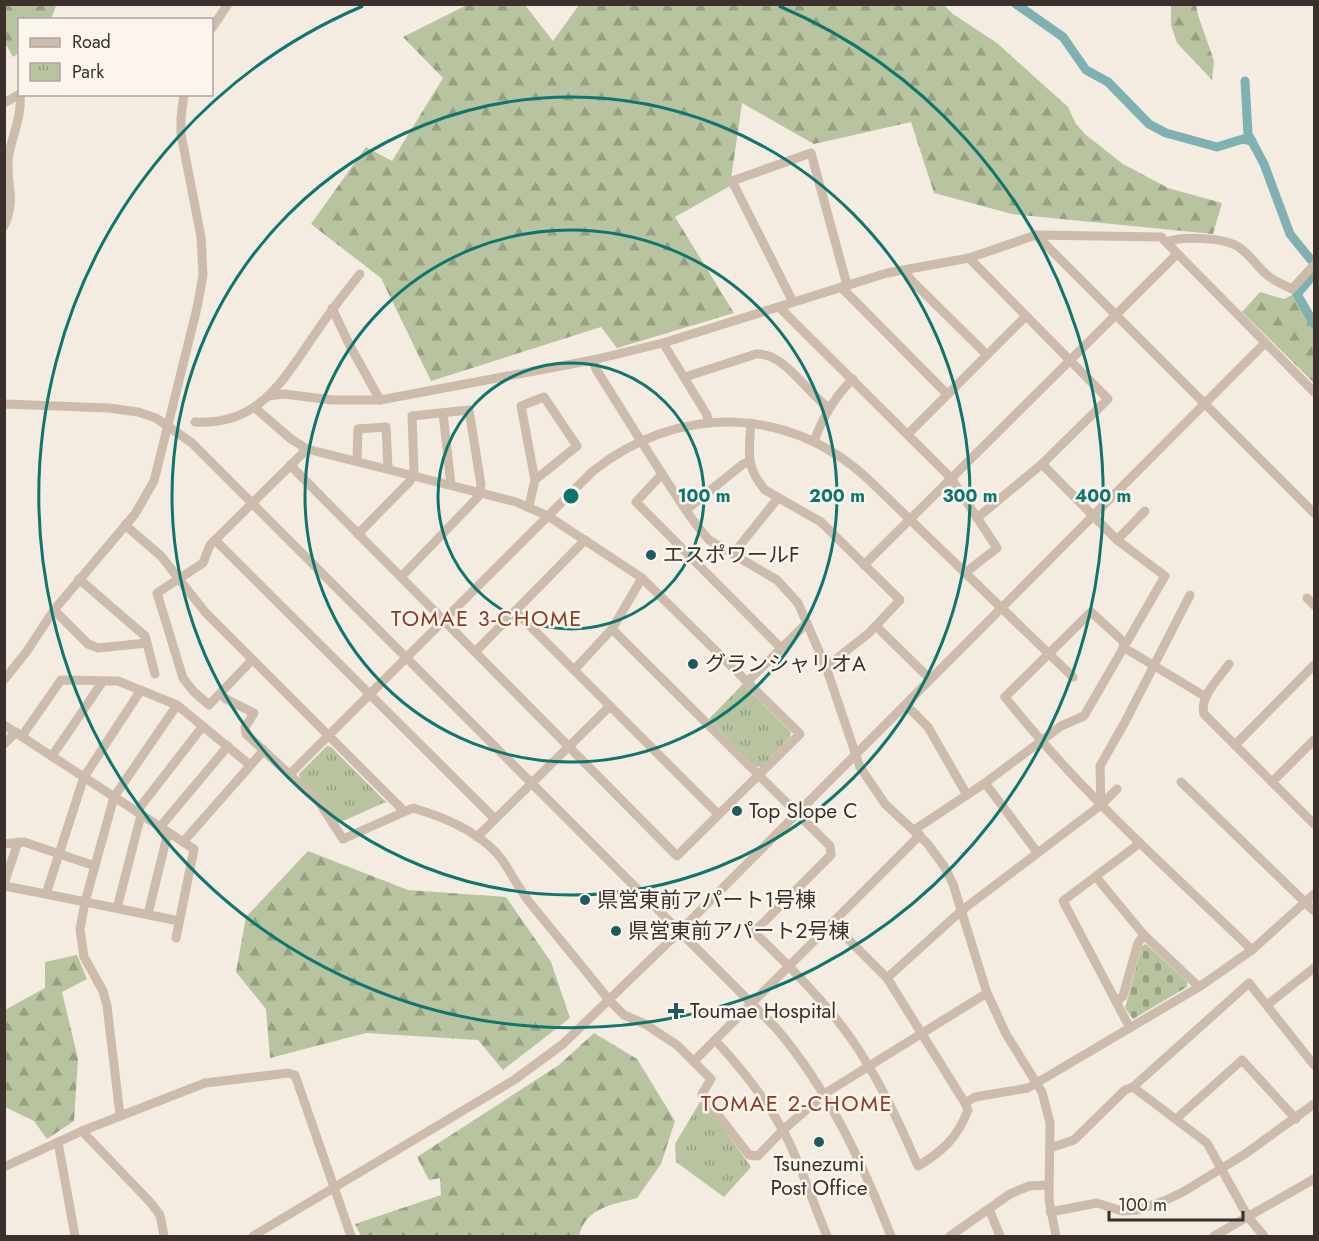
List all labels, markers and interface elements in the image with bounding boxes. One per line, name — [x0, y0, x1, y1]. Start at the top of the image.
legend — [18, 18, 213, 96]
text: Road — [72, 29, 111, 55]
text: Park — [72, 59, 104, 85]
text: 100 m — [677, 483, 731, 509]
text: 200 m — [809, 483, 865, 509]
text: 300 m — [942, 483, 998, 509]
text: 400 m — [1075, 483, 1131, 509]
centre of rings — [561, 486, 581, 506]
place label: エスポワールF — [663, 540, 800, 570]
marker: エスポワールF — [644, 548, 658, 562]
district label: TOMAE 3-CHOME — [391, 602, 583, 634]
place label: グランシャリオA — [705, 649, 866, 679]
marker: グランシャリオA — [686, 657, 700, 671]
place label: Top Slope C — [749, 796, 858, 826]
marker: Top Slope C — [730, 804, 744, 818]
place label: 県営東前アパート1号棟 — [597, 885, 816, 915]
marker: 県営東前アパート1号棟 — [578, 893, 592, 907]
place label: 県営東前アパート2号棟 — [628, 916, 850, 946]
marker: 県営東前アパート2号棟 — [609, 924, 623, 938]
place label: Toumae Hospital — [690, 996, 836, 1026]
marker: Toumae Hospital — [667, 1002, 685, 1020]
district label: TOMAE 2-CHOME — [701, 1087, 893, 1119]
marker: Tsunezumi Post Office — [812, 1135, 826, 1149]
place label: Tsunezumi Post Office — [770, 1149, 868, 1203]
scale bar — [1109, 1184, 1242, 1222]
text: 100 m — [1118, 1192, 1167, 1218]

